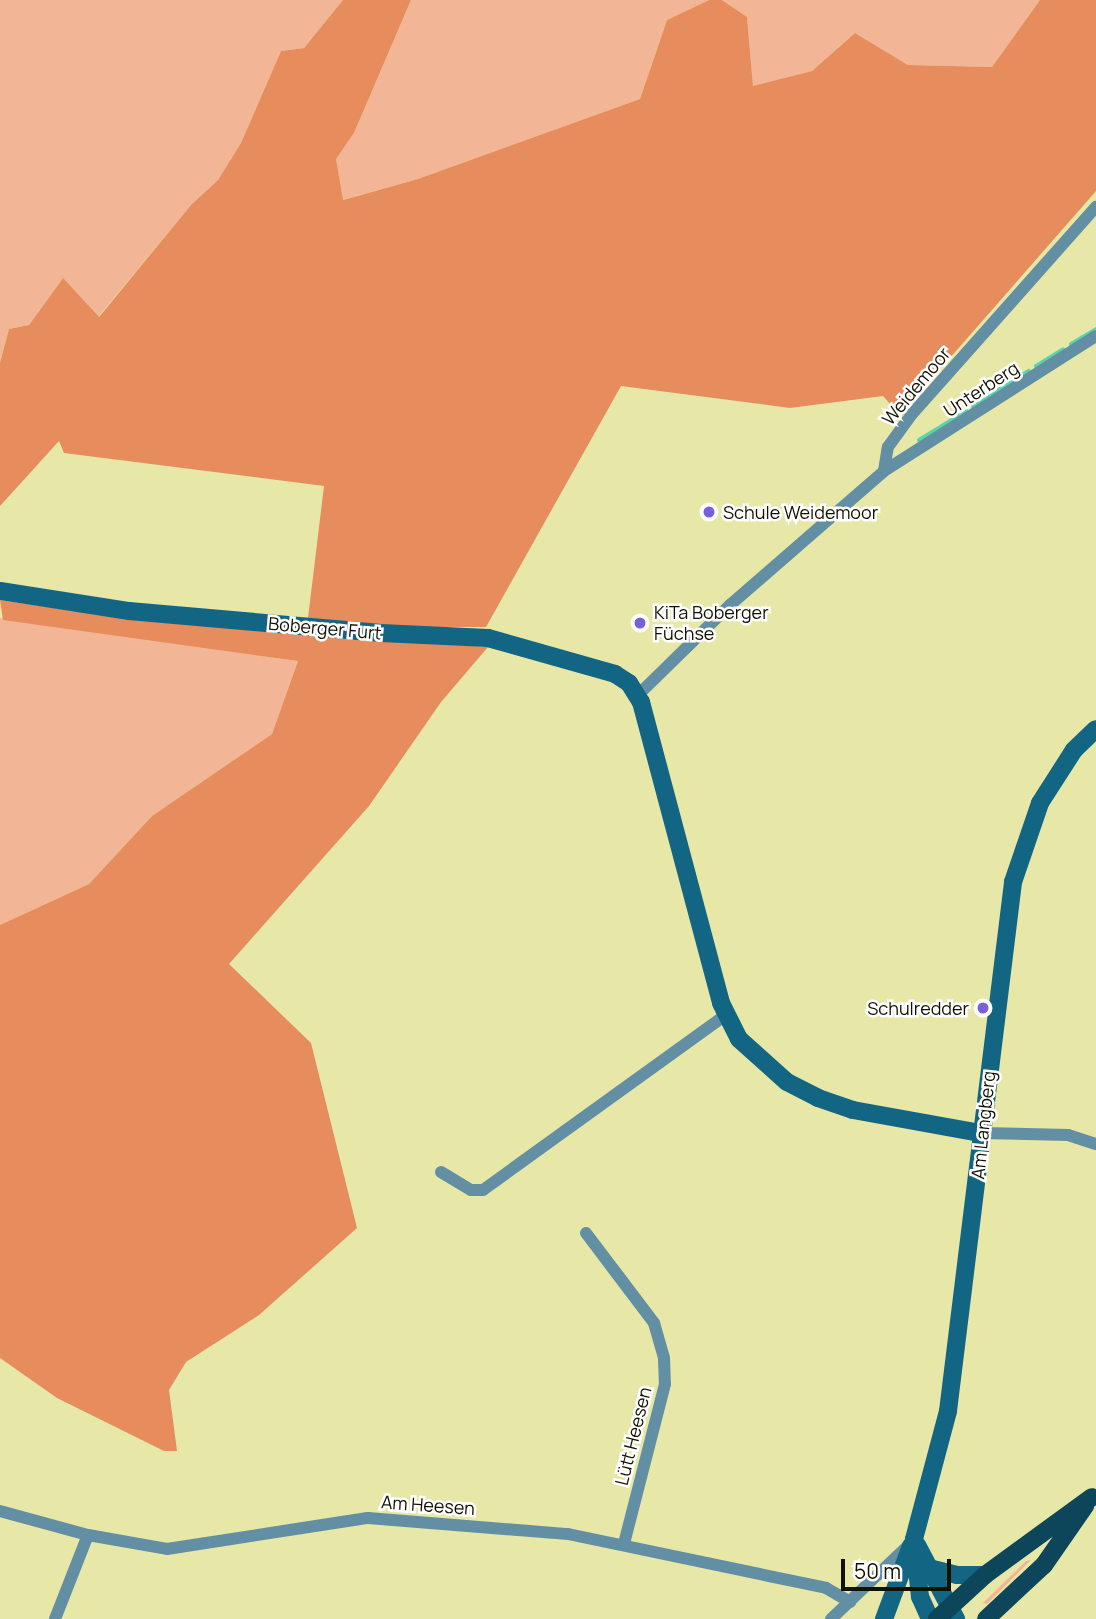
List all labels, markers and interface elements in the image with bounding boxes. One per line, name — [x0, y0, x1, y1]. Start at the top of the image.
street label: Weidemoor — [877, 343, 955, 429]
street label: Unterberg — [939, 357, 1023, 421]
place label: Schule Weidemoor — [723, 501, 878, 523]
marker: Schule Weidemoor — [701, 504, 717, 520]
place label: KiTa Boberger Füchse — [654, 602, 769, 644]
street label: Boberger Furt — [267, 612, 383, 644]
marker: KiTa Boberger Füchse — [632, 615, 648, 631]
place label: Schulredder — [867, 997, 969, 1019]
marker: Schulredder — [975, 1000, 991, 1016]
street label: Am Langberg — [967, 1070, 999, 1180]
street label: Lütt Heesen — [610, 1385, 656, 1487]
street label: Am Heesen — [380, 1491, 476, 1519]
scale bar — [844, 1546, 954, 1590]
text: 50 m — [854, 1557, 901, 1585]

